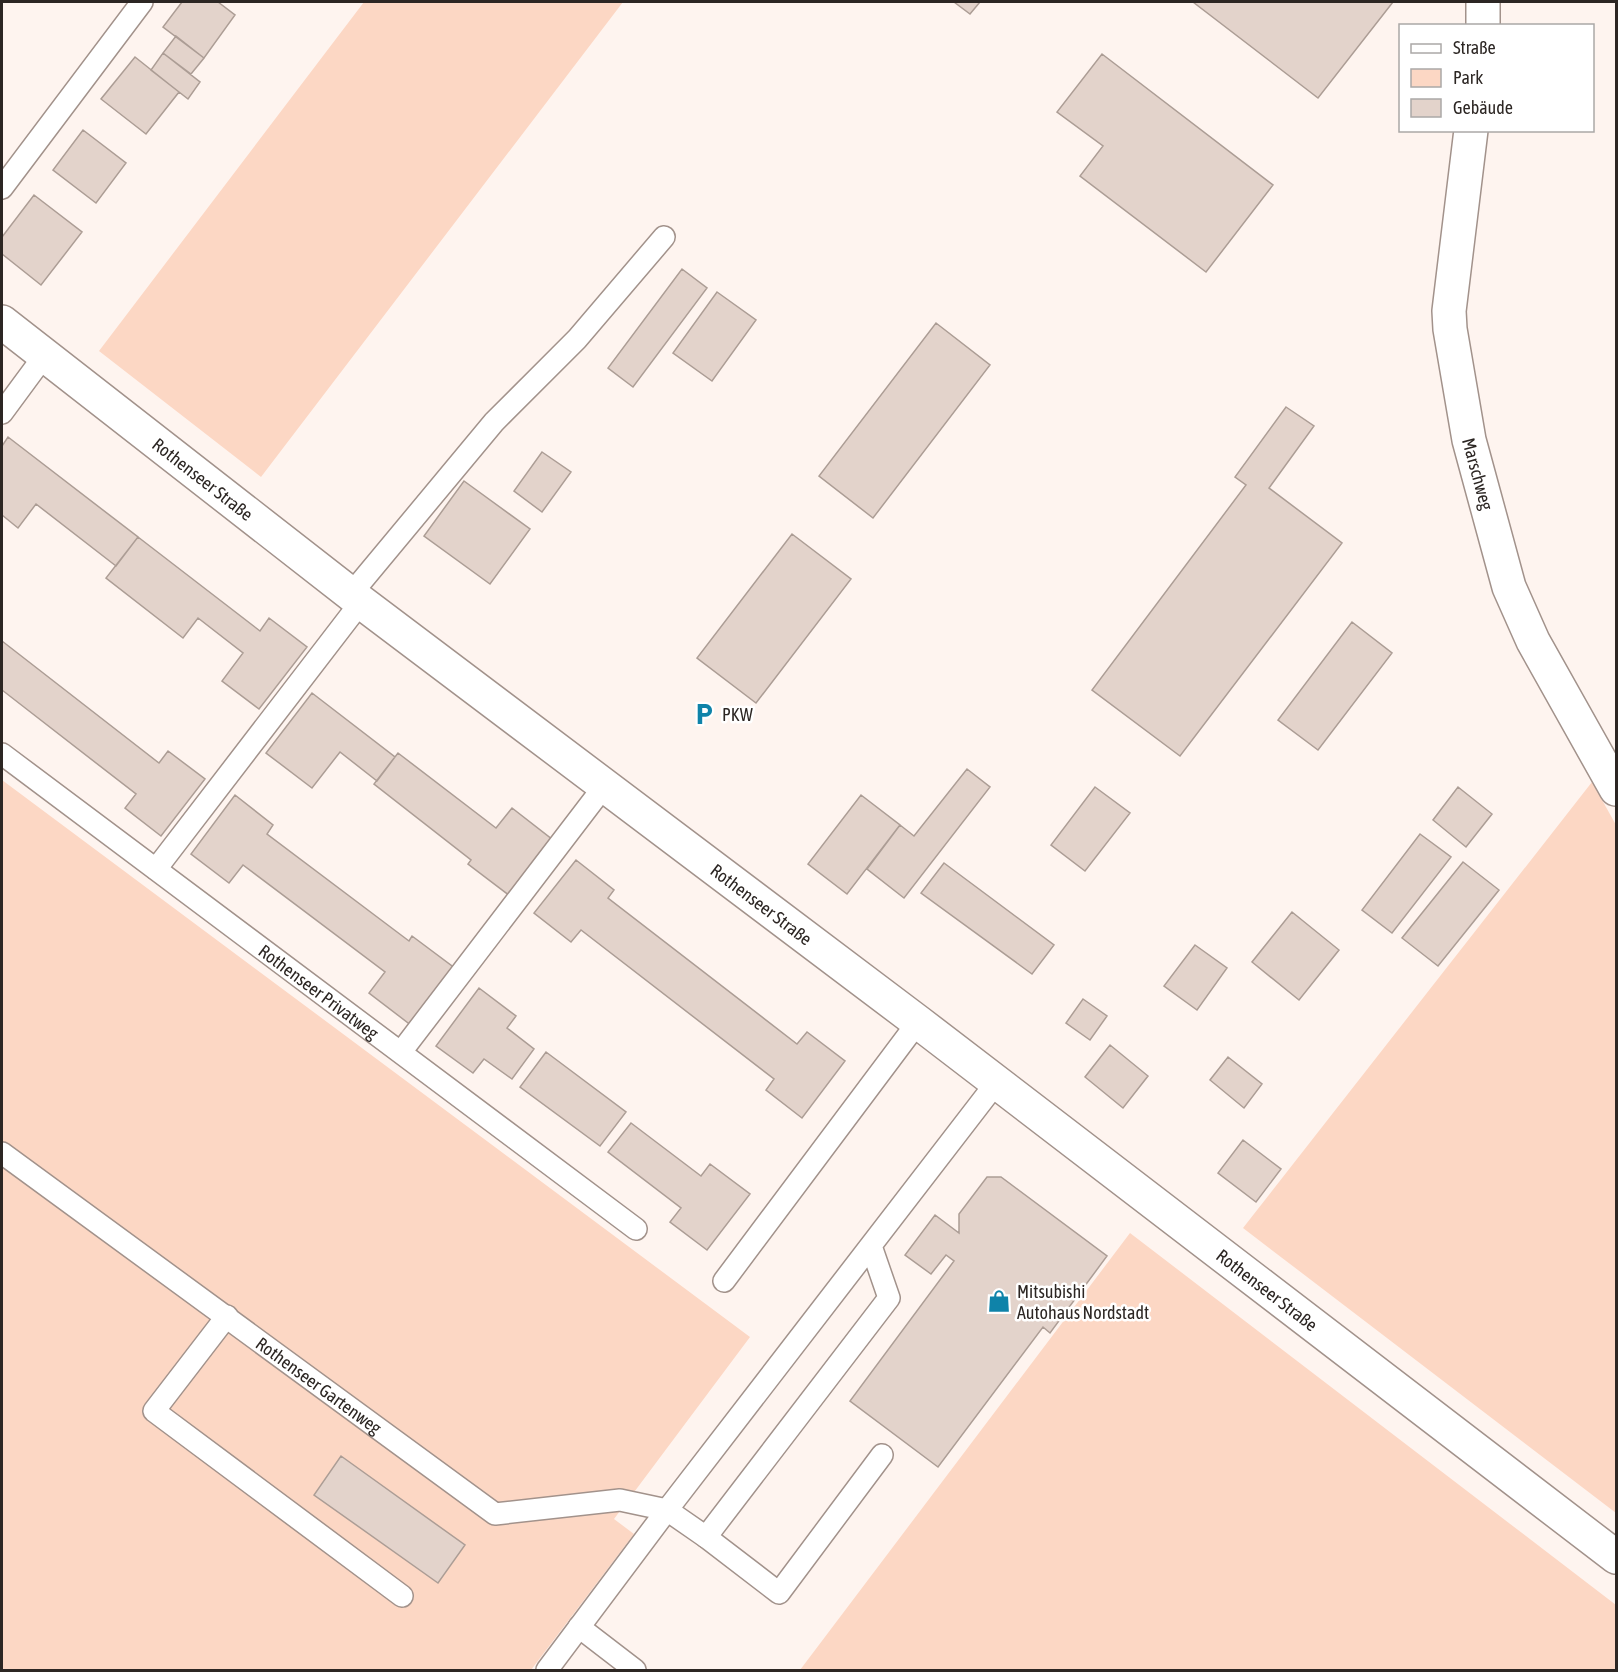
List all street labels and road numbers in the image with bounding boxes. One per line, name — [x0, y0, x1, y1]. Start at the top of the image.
street label: Rothenseer Straße — [149, 433, 257, 524]
street label: Marschweg — [1458, 435, 1498, 513]
street label: Rothenseer Straße — [707, 859, 816, 949]
street label: Rothenseer Privatweg — [255, 940, 383, 1043]
street label: Rothenseer Straße — [1213, 1244, 1322, 1335]
street label: Rothenseer Gartenweg — [252, 1332, 386, 1438]

